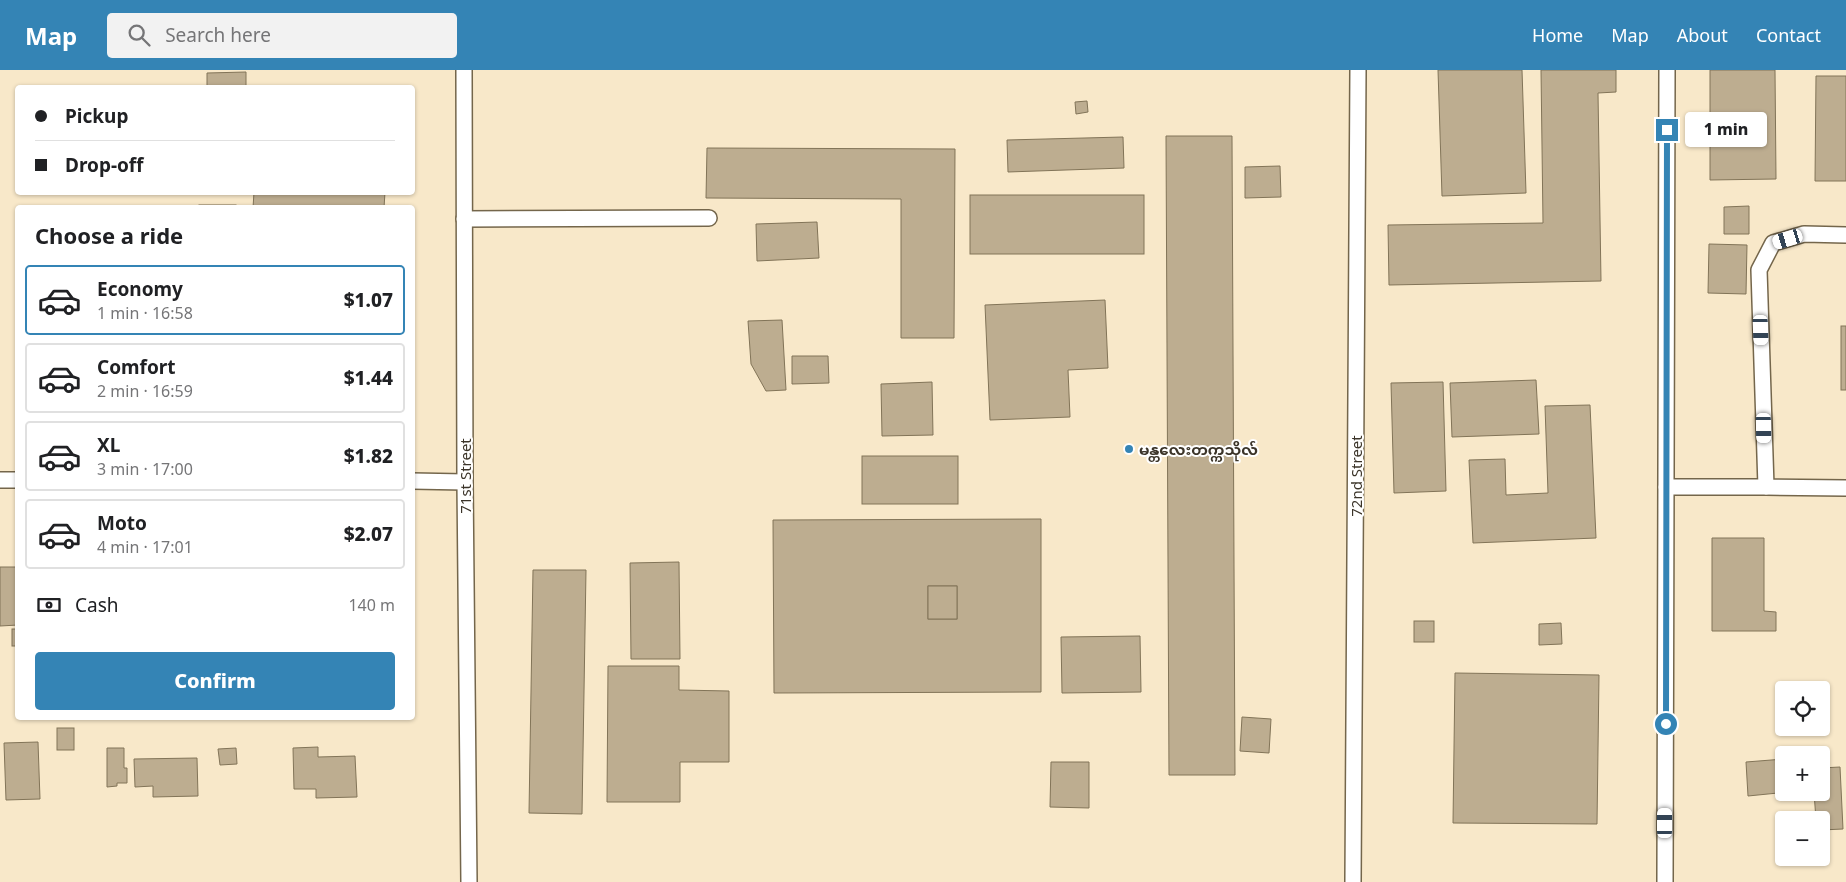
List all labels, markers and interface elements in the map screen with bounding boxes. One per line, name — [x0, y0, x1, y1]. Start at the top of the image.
search box — [107, 13, 457, 58]
text: Map — [25, 19, 77, 52]
icon: search — [125, 21, 153, 49]
text: Search here — [165, 22, 271, 48]
text: Home — [1532, 23, 1583, 47]
text: Map — [1611, 23, 1649, 47]
text: About — [1677, 23, 1728, 47]
text: Contact — [1756, 23, 1821, 47]
text: Pickup — [65, 103, 128, 129]
callout: 1 min — [1684, 112, 1767, 148]
text: 1 min — [1704, 118, 1748, 140]
route end — [1656, 119, 1678, 141]
text: Drop-off — [65, 152, 144, 178]
text: Choose a ride — [35, 220, 183, 250]
car — [1771, 227, 1804, 251]
text: Economy — [97, 276, 183, 302]
icon: car — [37, 278, 82, 323]
text: $1.07 — [344, 287, 393, 313]
text: 1 min · 16:58 — [97, 302, 193, 324]
car — [1752, 315, 1769, 345]
text: Comfort — [97, 354, 176, 380]
icon: car — [37, 356, 82, 401]
text: $1.44 — [344, 365, 393, 391]
text: 2 min · 16:59 — [97, 380, 193, 402]
car — [1756, 413, 1771, 443]
text: XL — [97, 432, 120, 458]
icon: car — [37, 434, 82, 479]
street label: 72nd Street — [1346, 435, 1366, 517]
street label: 71st Street — [455, 438, 475, 514]
place label: မန္တလေးတက္ကသိုလ် — [1139, 439, 1258, 462]
text: $1.82 — [344, 443, 393, 469]
marker: မန္တလေးတက္ကသိုလ် — [1123, 443, 1135, 455]
text: 3 min · 17:00 — [97, 458, 193, 480]
text: Moto — [97, 510, 147, 536]
icon: car — [37, 512, 82, 557]
text: $2.07 — [344, 521, 393, 547]
text: 4 min · 17:01 — [97, 536, 193, 558]
icon: cash — [35, 591, 63, 619]
text: Cash — [75, 592, 119, 618]
text: 140 m — [348, 594, 395, 616]
button: Confirm — [35, 652, 395, 710]
map controls — [1775, 681, 1830, 866]
button: locate — [1775, 681, 1830, 736]
route start — [1655, 713, 1677, 735]
button: + — [1775, 746, 1830, 801]
car — [1657, 808, 1672, 838]
button: − — [1775, 811, 1830, 866]

